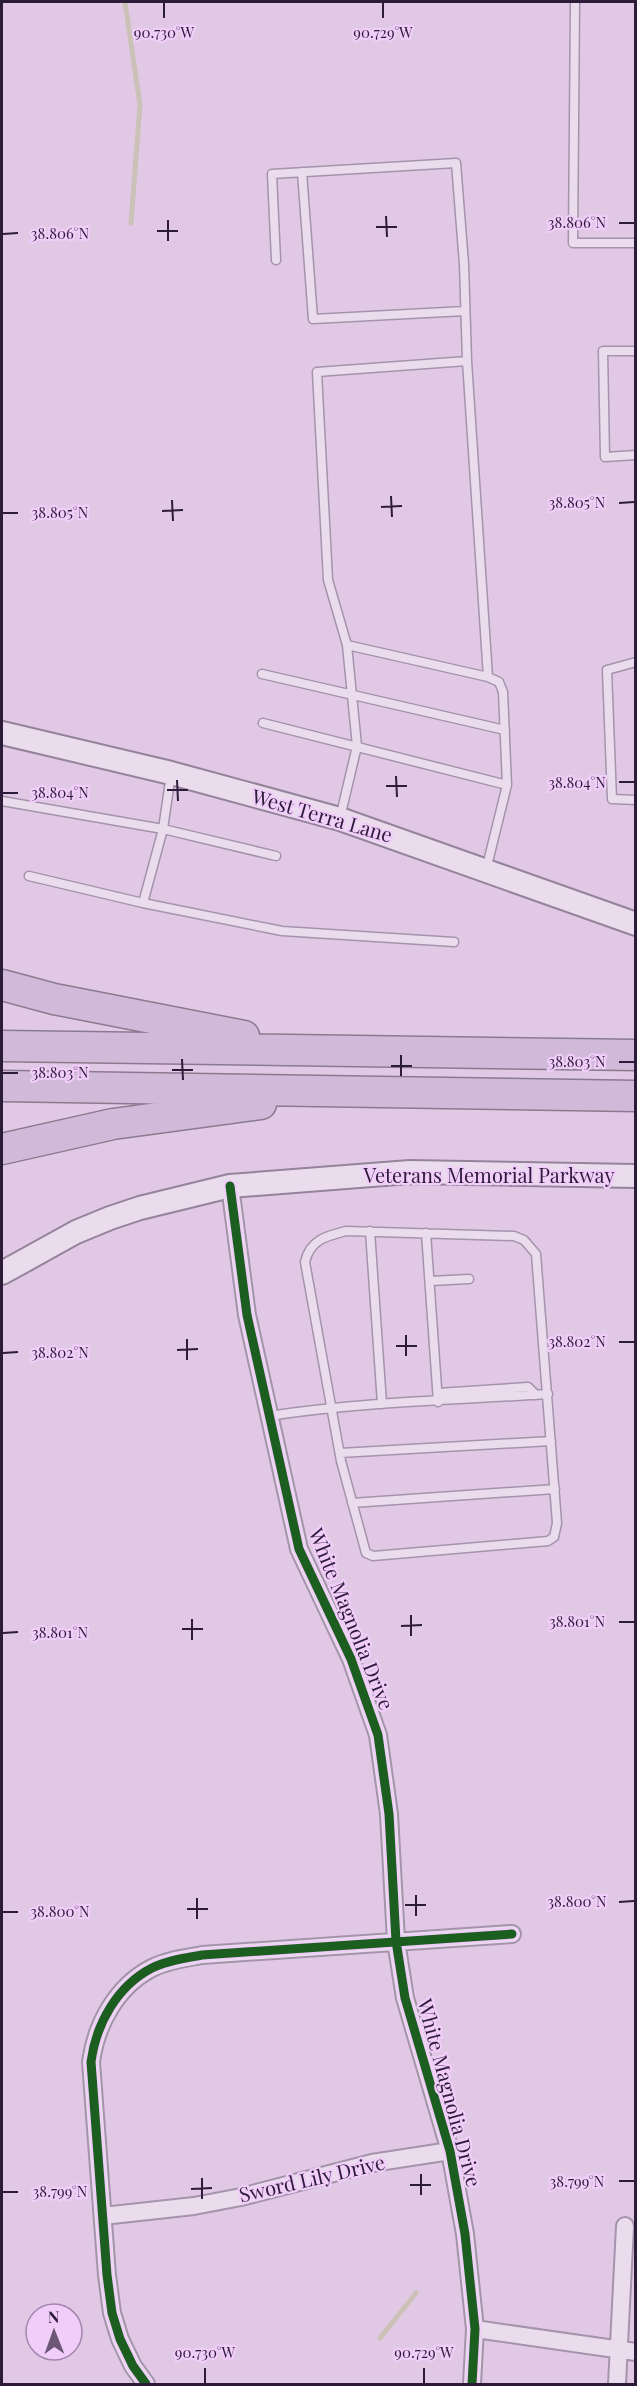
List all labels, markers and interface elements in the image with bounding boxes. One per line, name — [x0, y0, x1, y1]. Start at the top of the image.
text: 90.730°W — [134, 22, 195, 42]
text: 90.729°W — [353, 22, 413, 42]
text: 38.806°N — [548, 212, 607, 232]
text: 38.806°N — [31, 223, 90, 243]
text: 38.805°N — [549, 492, 606, 512]
text: 38.805°N — [32, 502, 89, 522]
text: 38.804°N — [548, 772, 606, 792]
street label: West Terra Lane — [248, 781, 396, 848]
text: 38.804°N — [31, 782, 89, 802]
text: 38.803°N — [548, 1051, 606, 1071]
text: 38.803°N — [31, 1062, 89, 1082]
street label: Veterans Memorial Parkway — [363, 1161, 614, 1188]
text: 38.802°N — [548, 1331, 606, 1351]
text: 38.802°N — [31, 1342, 89, 1362]
street label: White Magnolia Drive — [303, 1523, 401, 1713]
text: 38.801°N — [549, 1611, 605, 1631]
text: 38.801°N — [32, 1622, 88, 1642]
text: 38.800°N — [547, 1891, 607, 1911]
text: 38.800°N — [30, 1901, 90, 1921]
street label: White Magnolia Drive — [412, 1995, 489, 2190]
street label: Sword Lily Drive — [236, 2148, 387, 2207]
text: 38.799°N — [550, 2171, 605, 2191]
text: 38.799°N — [33, 2181, 88, 2201]
north arrow — [24, 2302, 84, 2362]
text: N — [48, 2306, 60, 2327]
text: 90.730°W — [175, 2342, 236, 2362]
text: 90.729°W — [394, 2342, 454, 2362]

